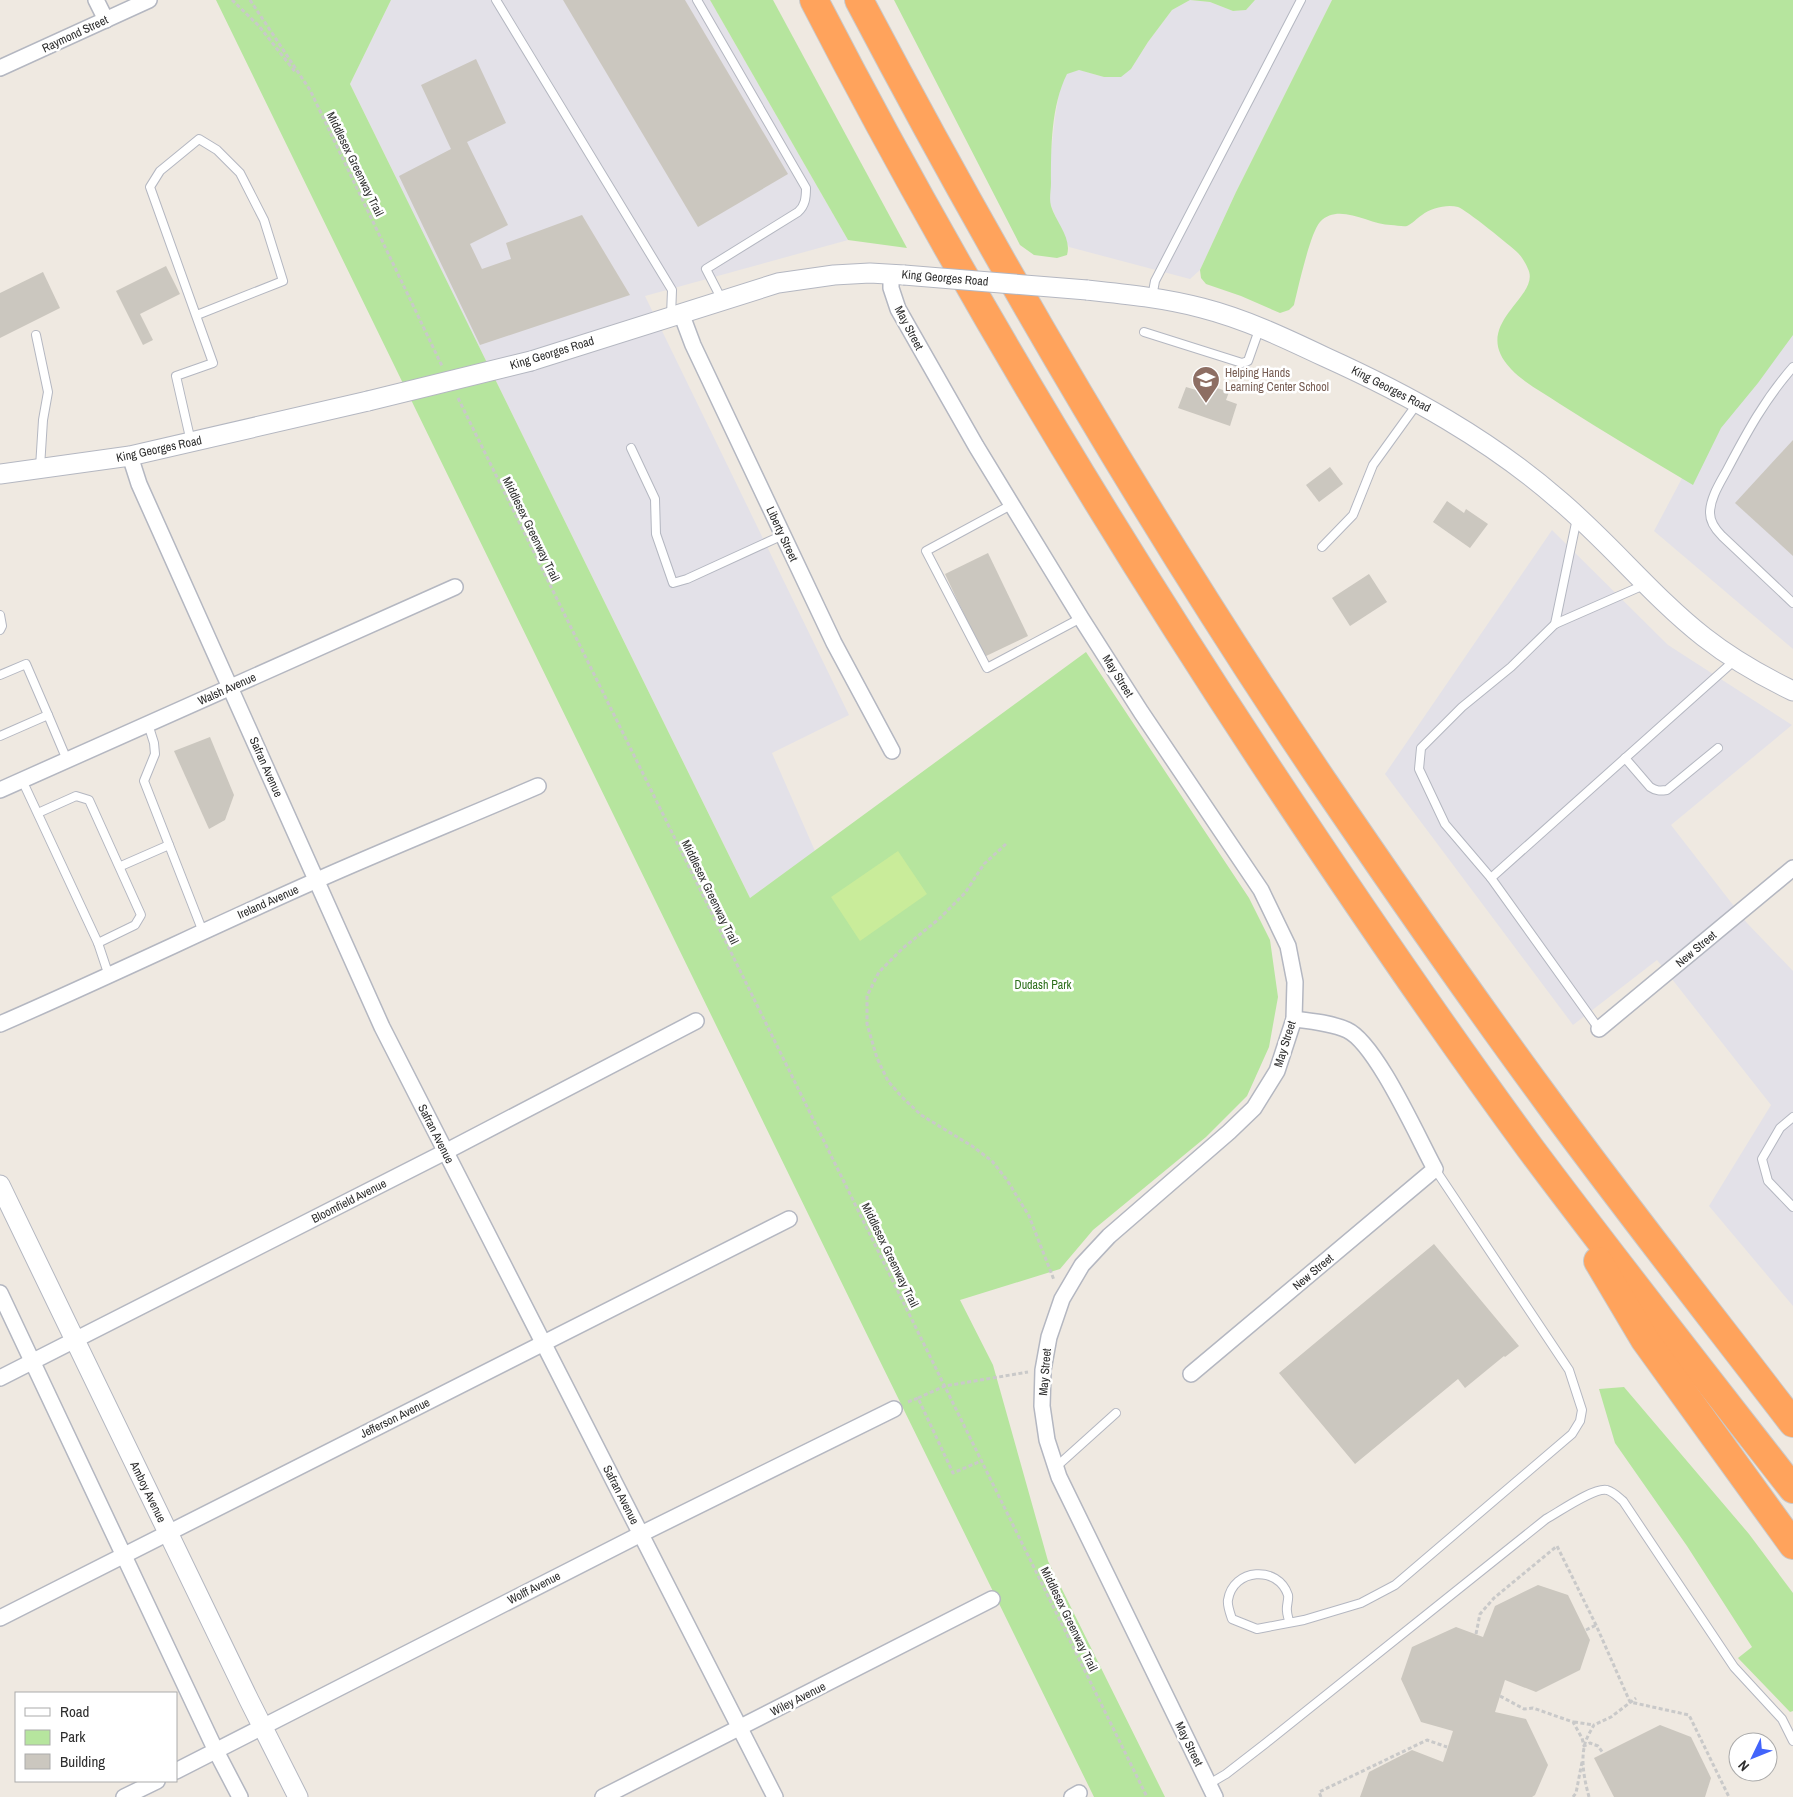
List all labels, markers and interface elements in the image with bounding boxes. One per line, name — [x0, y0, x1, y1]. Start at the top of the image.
street label: Raymond Street — [39, 12, 111, 56]
street label: Middlesex Greenway Trail — [323, 109, 387, 219]
street label: King Georges Road — [901, 266, 989, 290]
street label: May Street — [891, 303, 927, 353]
street label: King Georges Road — [508, 333, 596, 373]
street label: King Georges Road — [1349, 362, 1433, 416]
school or university icon: Helping Hands Learning Center School — [1191, 365, 1221, 404]
place label: Helping Hands Learning Center School — [1225, 365, 1329, 395]
street label: King Georges Road — [115, 432, 203, 466]
street label: Middlesex Greenway Trail — [499, 474, 563, 584]
street label: Liberty Street — [762, 504, 802, 564]
street label: May Street — [1099, 652, 1138, 701]
street label: Walsh Avenue — [195, 669, 259, 709]
street label: Safran Avenue — [246, 734, 286, 800]
street label: Middlesex Greenway Trail — [678, 837, 742, 947]
street label: Ireland Avenue — [235, 881, 301, 923]
street label: New Street — [1672, 927, 1720, 971]
park label: Dudash Park — [1015, 977, 1072, 993]
street label: May Street — [1270, 1019, 1300, 1069]
street label: Safran Avenue — [414, 1102, 458, 1166]
street label: Bloomfield Avenue — [309, 1175, 389, 1227]
street label: Middlesex Greenway Trail — [858, 1200, 922, 1310]
street label: New Street — [1289, 1250, 1337, 1294]
street label: May Street — [1035, 1347, 1055, 1396]
street label: Jefferson Avenue — [357, 1394, 433, 1442]
street label: Amboy Avenue — [126, 1458, 170, 1525]
street label: Safran Avenue — [599, 1463, 643, 1527]
street label: Middlesex Greenway Trail — [1037, 1564, 1101, 1674]
street label: Wolff Avenue — [505, 1568, 563, 1608]
street label: Wiley Avenue — [768, 1678, 828, 1720]
legend — [15, 1692, 178, 1782]
text: Road — [60, 1701, 89, 1722]
street label: May Street — [1171, 1719, 1207, 1769]
text: Park — [60, 1726, 86, 1747]
north arrow — [1728, 1732, 1778, 1782]
text: Building — [60, 1751, 105, 1772]
text: N — [1734, 1757, 1753, 1775]

